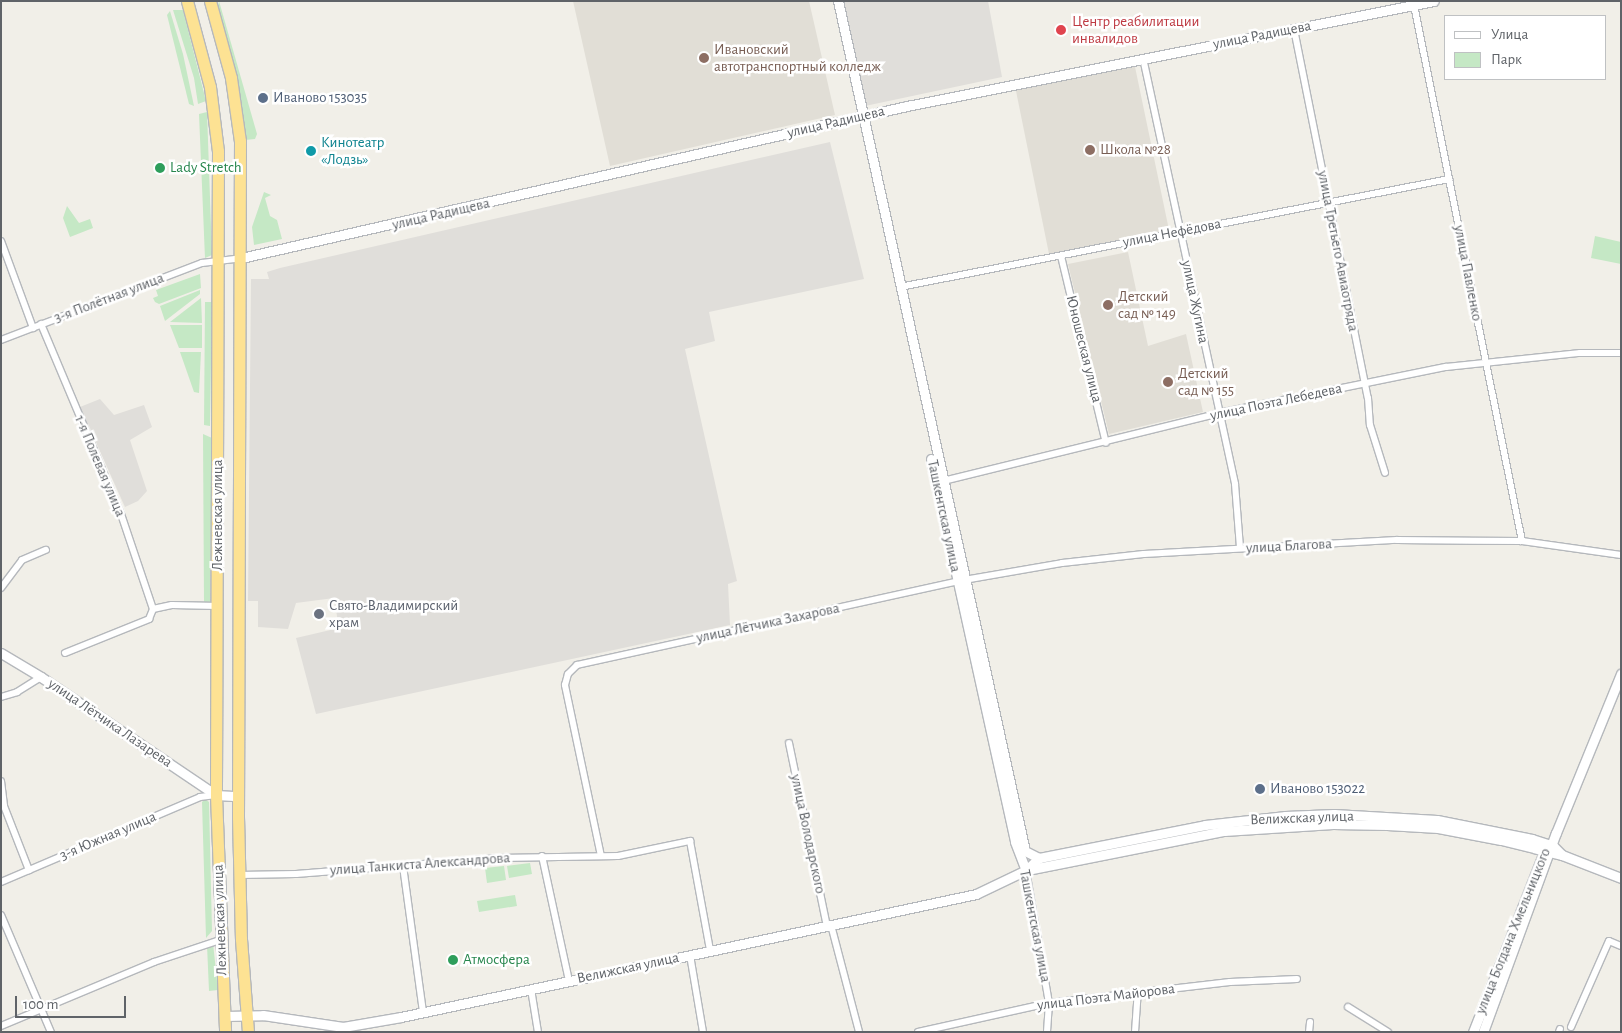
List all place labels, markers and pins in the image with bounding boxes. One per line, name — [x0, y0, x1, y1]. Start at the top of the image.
place label: Центр реабилитации инвалидов — [1072, 12, 1200, 47]
marker: Центр реабилитации инвалидов — [1054, 23, 1068, 37]
place label: Ивановский автотранспортный колледж — [714, 40, 881, 75]
marker: Ивановский автотранспортный колледж — [698, 52, 710, 64]
place label: Иваново 153035 — [273, 89, 367, 107]
marker: Иваново 153035 — [257, 92, 269, 104]
place label: Кинотеатр «Лодзь» — [321, 133, 384, 168]
place label: Школа №28 — [1100, 141, 1171, 159]
marker: Школа №28 — [1084, 144, 1096, 156]
marker: Кинотеатр «Лодзь» — [305, 145, 317, 157]
place label: Lady Stretch — [170, 159, 242, 177]
marker: Lady Stretch — [154, 162, 166, 174]
place label: Детский сад № 149 — [1118, 287, 1176, 322]
marker: Детский сад № 149 — [1102, 299, 1114, 311]
place label: Детский сад № 155 — [1178, 364, 1234, 399]
marker: Детский сад № 155 — [1162, 376, 1174, 388]
place label: Свято-Владимирский храм — [329, 596, 458, 631]
marker: Свято-Владимирский храм — [313, 608, 325, 620]
place label: Иваново 153022 — [1270, 780, 1365, 798]
marker: Иваново 153022 — [1254, 783, 1266, 795]
place label: Атмосфера — [463, 951, 530, 969]
marker: Атмосфера — [447, 954, 459, 966]

